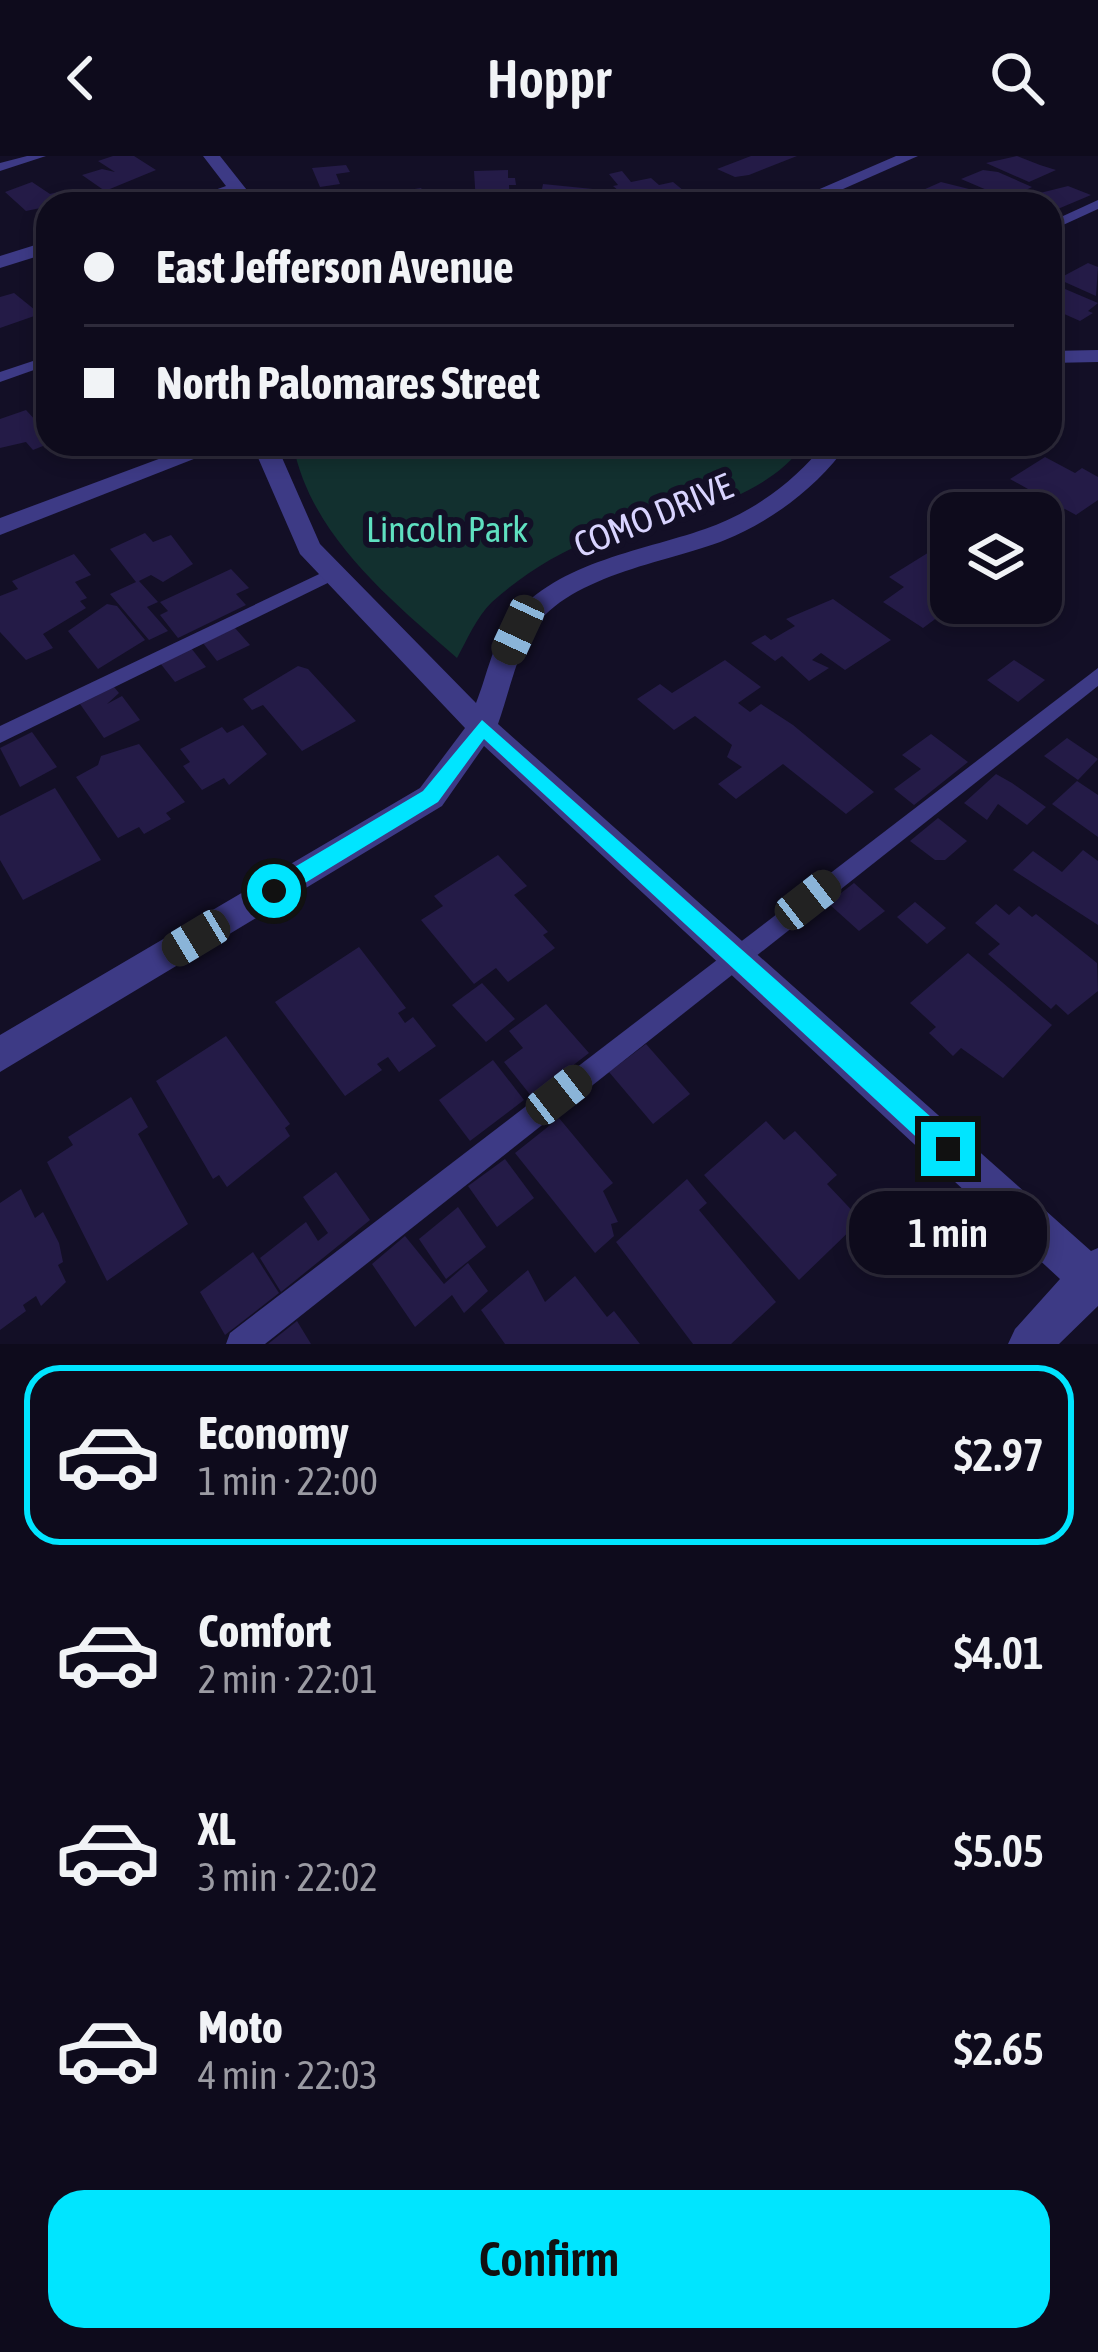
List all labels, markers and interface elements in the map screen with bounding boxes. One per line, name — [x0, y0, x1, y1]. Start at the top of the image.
icon: back — [48, 45, 114, 111]
icon: search — [984, 45, 1050, 111]
text: Hoppr — [487, 48, 611, 109]
text: East Jefferson Avenue — [156, 241, 514, 293]
text: North Palomares Street — [156, 357, 540, 409]
street label: COMO DRIVE — [568, 464, 738, 566]
map controls — [930, 492, 1062, 624]
button: layers — [930, 492, 1062, 624]
park label: Lincoln Park — [366, 508, 528, 550]
car — [486, 590, 550, 670]
route start — [247, 864, 301, 918]
car — [769, 864, 847, 936]
car — [156, 904, 236, 972]
car — [520, 1059, 598, 1131]
route end — [921, 1122, 975, 1176]
callout: 1 min — [849, 1191, 1047, 1275]
text: 1 min — [908, 1211, 988, 1255]
icon: car — [54, 1401, 162, 1509]
text: Economy — [198, 1407, 349, 1459]
text: $2.97 — [954, 1429, 1044, 1481]
text: 1 min · 22:00 — [198, 1459, 378, 1503]
icon: car — [54, 1599, 162, 1707]
text: Comfort — [198, 1605, 331, 1657]
text: $4.01 — [954, 1627, 1044, 1679]
text: 2 min · 22:01 — [198, 1657, 378, 1701]
icon: car — [54, 1797, 162, 1905]
text: XL — [198, 1803, 236, 1855]
text: $5.05 — [954, 1825, 1044, 1877]
text: 3 min · 22:02 — [198, 1855, 378, 1899]
icon: car — [54, 1995, 162, 2103]
text: Moto — [198, 2001, 283, 2053]
text: $2.65 — [954, 2023, 1044, 2075]
text: 4 min · 22:03 — [198, 2053, 378, 2097]
button: Confirm — [48, 2190, 1050, 2328]

